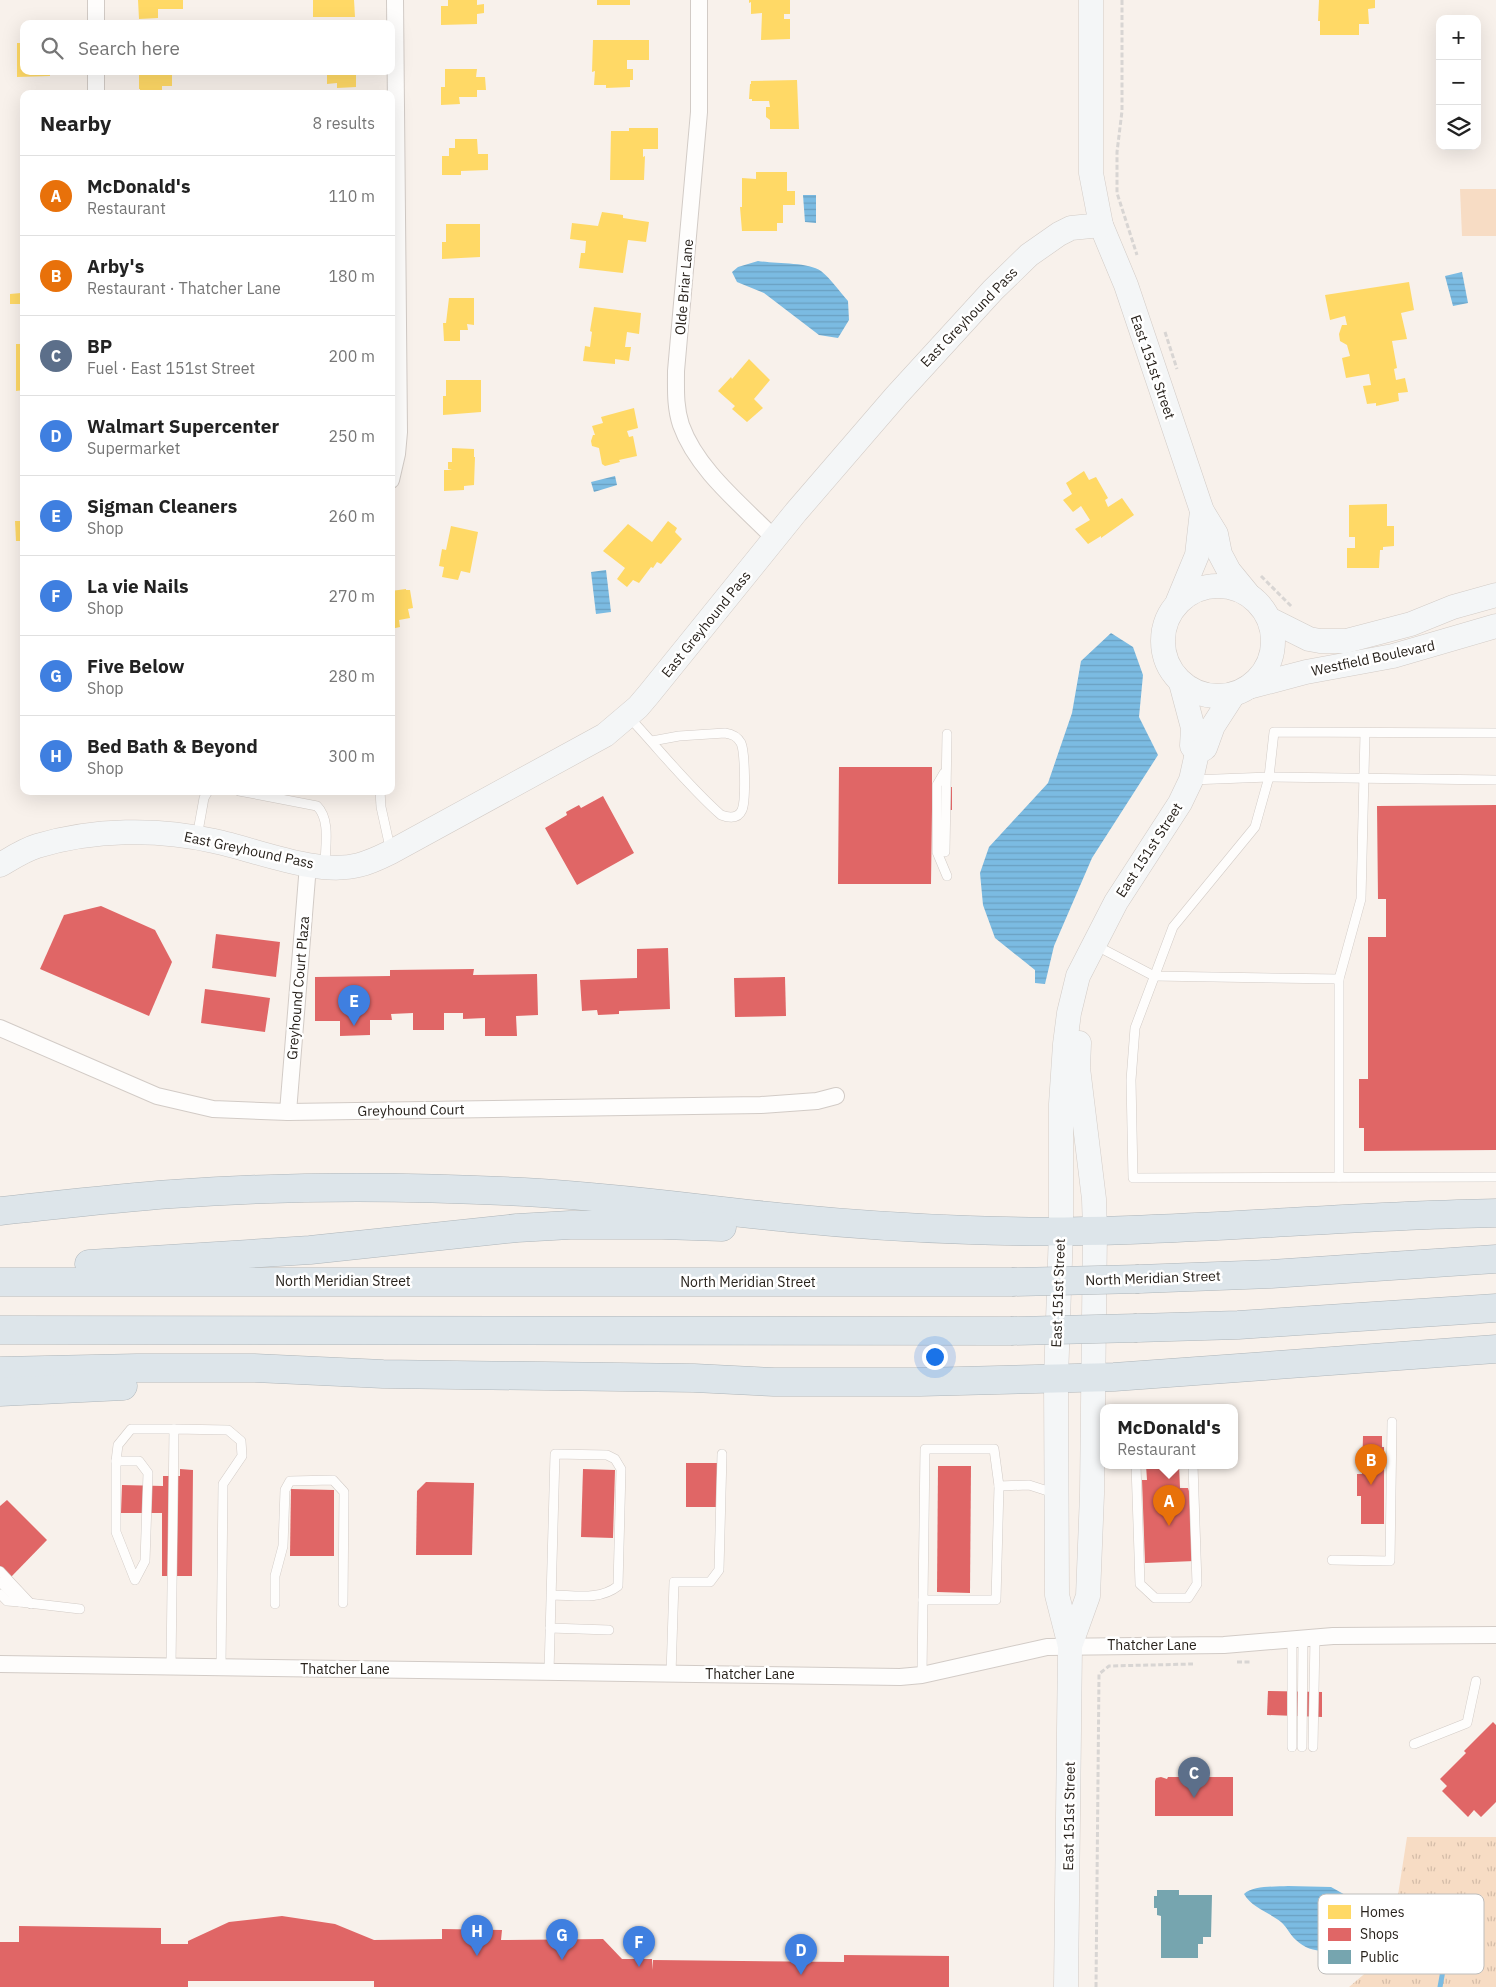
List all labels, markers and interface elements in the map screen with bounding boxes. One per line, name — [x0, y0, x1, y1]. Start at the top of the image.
map controls — [1436, 15, 1481, 150]
button: + — [1436, 15, 1481, 60]
search box — [20, 20, 395, 75]
icon: search — [38, 34, 66, 62]
text: Search here — [78, 36, 180, 60]
button: − — [1436, 60, 1481, 105]
button: layers — [1436, 105, 1481, 150]
text: Nearby — [40, 109, 111, 137]
text: 8 results — [312, 113, 375, 133]
text: McDonald's — [87, 174, 190, 198]
text: A — [51, 186, 61, 206]
text: 110 m — [328, 186, 375, 206]
text: Restaurant — [87, 198, 166, 218]
street label: Olde Briar Lane — [671, 238, 697, 336]
text: Arby's — [87, 254, 144, 278]
street label: East Greyhound Pass — [917, 263, 1022, 371]
text: B — [51, 266, 61, 286]
text: 180 m — [328, 266, 375, 286]
text: Restaurant · Thatcher Lane — [87, 278, 281, 298]
street label: East 151st Street — [1127, 312, 1179, 422]
text: BP — [87, 334, 112, 358]
text: C — [51, 346, 61, 366]
text: 200 m — [328, 346, 375, 366]
text: Fuel · East 151st Street — [87, 358, 255, 378]
text: Walmart Supercenter — [87, 414, 279, 438]
text: D — [50, 426, 62, 446]
text: 250 m — [328, 426, 375, 446]
text: Supermarket — [87, 438, 180, 458]
text: Sigman Cleaners — [87, 494, 237, 518]
text: E — [51, 506, 61, 526]
text: 260 m — [328, 506, 375, 526]
text: Shop — [87, 518, 124, 538]
street label: East Greyhound Pass — [657, 567, 755, 681]
text: La vie Nails — [87, 574, 189, 598]
text: F — [51, 586, 61, 606]
text: 270 m — [328, 586, 375, 606]
text: Shop — [87, 598, 124, 618]
street label: Westfield Boulevard — [1309, 636, 1437, 680]
text: Five Below — [87, 654, 184, 678]
text: G — [50, 666, 62, 686]
text: 280 m — [328, 666, 375, 686]
text: Shop — [87, 678, 124, 698]
text: Bed Bath & Beyond — [87, 734, 258, 758]
text: H — [50, 746, 62, 766]
text: 300 m — [328, 746, 375, 766]
text: Shop — [87, 758, 124, 778]
street label: East 151st Street — [1112, 799, 1186, 901]
street label: East Greyhound Pass — [182, 827, 316, 873]
street label: Greyhound Court Plaza — [283, 915, 313, 1061]
pin: E — [338, 985, 370, 1026]
street label: Greyhound Court — [357, 1100, 465, 1120]
street label: East 151st Street — [1047, 1238, 1069, 1348]
street label: North Meridian Street — [1085, 1267, 1221, 1289]
street label: North Meridian Street — [275, 1272, 411, 1290]
street label: North Meridian Street — [680, 1273, 816, 1291]
your location — [922, 1344, 948, 1370]
popup — [1100, 1404, 1238, 1469]
text: McDonald's — [1117, 1415, 1221, 1439]
text: Restaurant — [1117, 1439, 1196, 1459]
pin: B — [1355, 1444, 1387, 1485]
pin: A — [1153, 1485, 1185, 1526]
street label: Thatcher Lane — [1107, 1636, 1197, 1654]
street label: Thatcher Lane — [300, 1660, 390, 1678]
street label: Thatcher Lane — [705, 1665, 795, 1683]
pin: C — [1178, 1757, 1210, 1798]
street label: East 151st Street — [1059, 1761, 1079, 1871]
legend — [1318, 1894, 1484, 1974]
text: Homes — [1360, 1903, 1405, 1921]
pin: H — [461, 1915, 493, 1956]
pin: G — [546, 1919, 578, 1960]
text: Shops — [1360, 1925, 1399, 1943]
pin: F — [623, 1926, 655, 1967]
pin: D — [785, 1934, 817, 1975]
text: Public — [1360, 1948, 1399, 1966]

